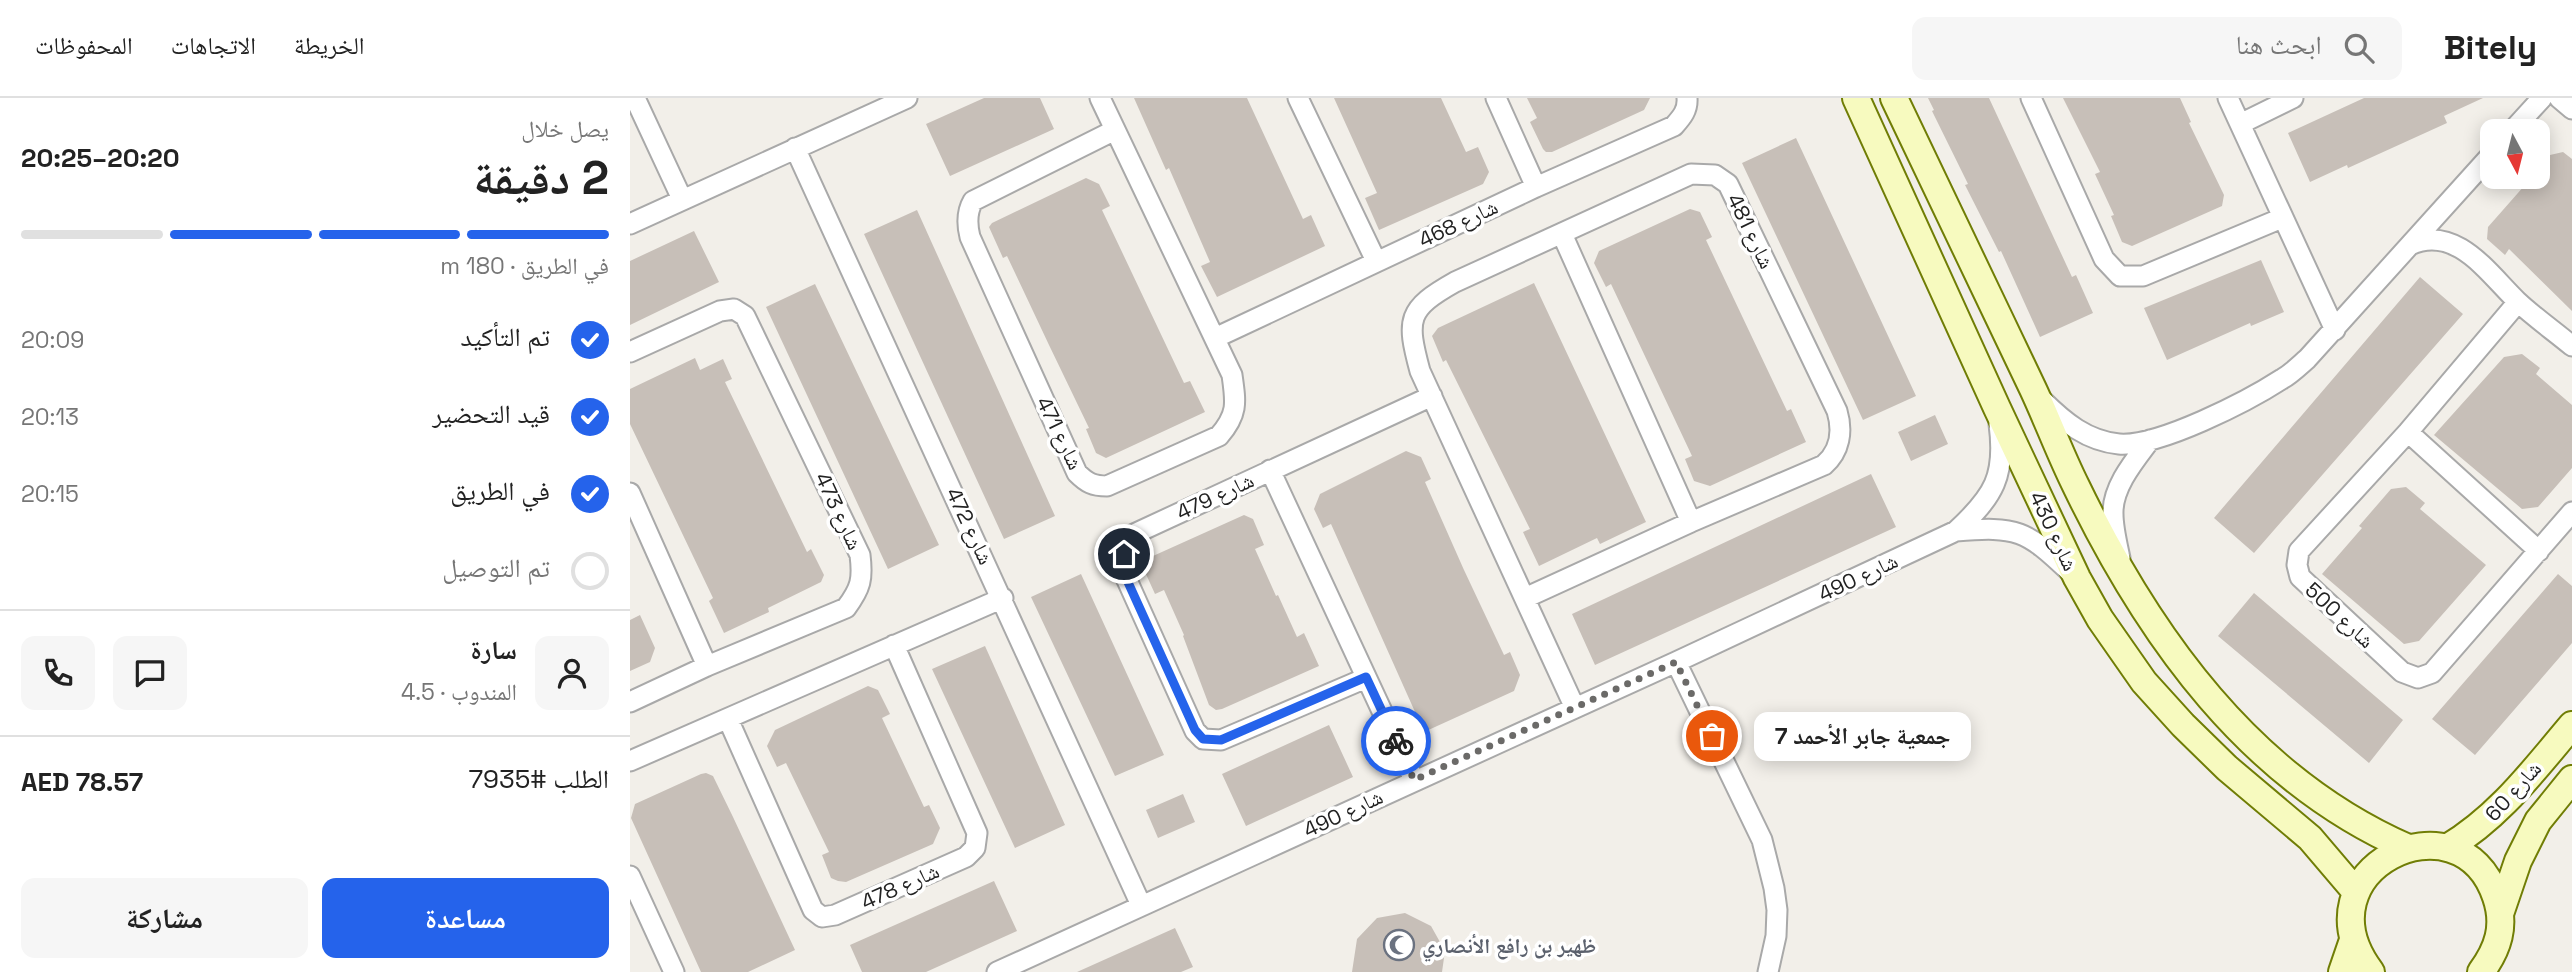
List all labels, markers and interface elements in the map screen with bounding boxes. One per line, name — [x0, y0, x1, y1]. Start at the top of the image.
search box — [1912, 17, 2402, 80]
text: Bitely — [2444, 27, 2537, 69]
text: ابحث هنا — [2236, 28, 2322, 62]
icon: search — [2340, 29, 2378, 67]
text: المحفوظات — [35, 30, 133, 61]
text: الاتجاهات — [171, 30, 256, 61]
text: الخريطة — [294, 30, 365, 61]
text: يصل خلال — [521, 114, 609, 144]
north arrow — [2480, 119, 2550, 189]
map controls — [2480, 119, 2550, 189]
text: 20:20–20:25 — [21, 141, 180, 175]
text: 2 دقيقة — [473, 149, 609, 207]
street label: شارع 481 — [1721, 189, 1781, 273]
street label: شارع 468 — [1414, 193, 1502, 253]
text: في الطريق · 180 m — [440, 251, 609, 281]
text: تم التأكيد — [461, 320, 550, 354]
icon: check — [571, 321, 609, 359]
text: 20:09 — [21, 325, 84, 355]
street label: شارع 471 — [1031, 392, 1089, 474]
text: قيد التحضير — [432, 397, 550, 431]
icon: check — [571, 398, 609, 436]
text: 20:13 — [21, 402, 79, 432]
street label: شارع 479 — [1172, 466, 1258, 526]
street label: شارع 473 — [809, 468, 869, 554]
text: في الطريق — [450, 474, 550, 508]
icon: check — [571, 475, 609, 513]
text: 20:15 — [21, 479, 79, 509]
street label: شارع 472 — [940, 483, 1000, 569]
street label: شارع 430 — [2024, 487, 2084, 575]
pin — [1094, 524, 1154, 584]
icon: home — [1105, 535, 1143, 573]
street label: شارع 490 — [1814, 547, 1902, 607]
text: تم التوصيل — [442, 551, 550, 585]
street label: شارع 500 — [2300, 576, 2380, 654]
text: سارة — [470, 633, 517, 667]
button: phone — [21, 636, 95, 710]
button: chat — [113, 636, 187, 710]
button: person — [535, 636, 609, 710]
text: المندوب · 4.5 — [401, 677, 517, 707]
courier — [1361, 706, 1431, 776]
pin — [1682, 706, 1742, 766]
callout: جمعية جابر الأحمد 7 — [1754, 712, 1971, 760]
icon: bag — [1693, 717, 1731, 755]
text: جمعية جابر الأحمد 7 — [1775, 721, 1950, 751]
icon: bike — [1377, 722, 1415, 760]
street label: شارع 60 — [2479, 755, 2547, 827]
text: الطلب #7935 — [468, 762, 609, 796]
text: AED 78.57 — [21, 765, 143, 799]
street label: شارع 490 — [1299, 783, 1387, 843]
street label: شارع 478 — [857, 857, 943, 915]
button: مشاركة — [21, 878, 308, 958]
button: مساعدة — [322, 878, 609, 958]
mosque icon: ظهير بن رافع الأنصاري — [1382, 928, 1416, 962]
place label: ظهير بن رافع الأنصاري — [1422, 932, 1596, 962]

